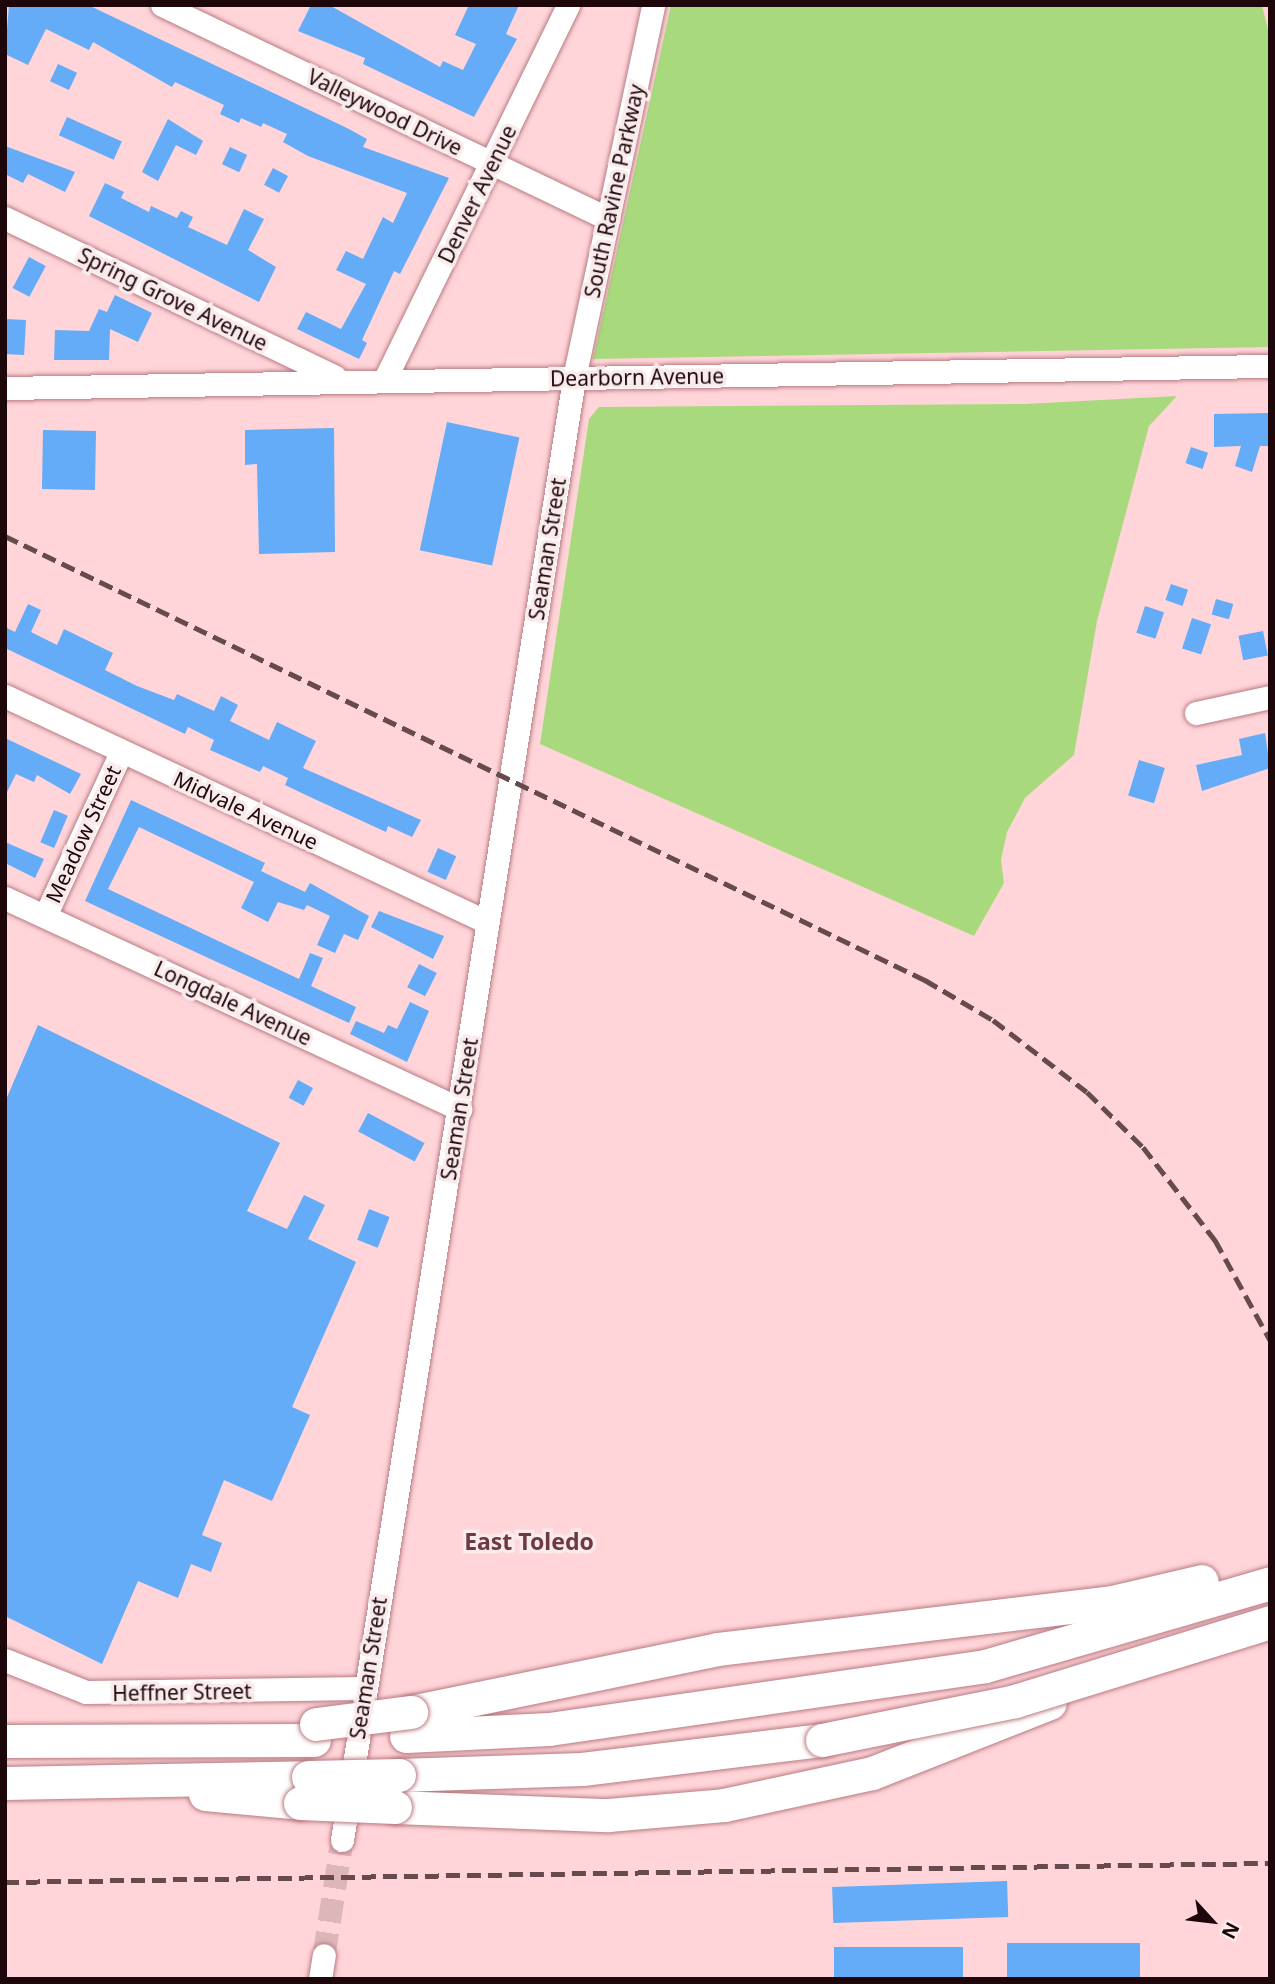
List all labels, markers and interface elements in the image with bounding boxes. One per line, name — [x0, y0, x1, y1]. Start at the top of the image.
street label: Valleywood Drive — [303, 64, 467, 160]
street label: South Ravine Parkway — [579, 82, 649, 300]
street label: Denver Avenue — [433, 121, 521, 267]
street label: Spring Grove Avenue — [74, 242, 272, 356]
street label: Dearborn Avenue — [550, 363, 724, 391]
street label: Seaman Street — [523, 476, 571, 622]
street label: Meadow Street — [40, 761, 126, 907]
street label: Midvale Avenue — [170, 766, 322, 854]
street label: Longdale Avenue — [150, 955, 316, 1051]
street label: Seaman Street — [435, 1036, 483, 1182]
district label: East Toledo — [464, 1527, 594, 1555]
street label: Seaman Street — [344, 1595, 392, 1741]
street label: Heffner Street — [112, 1678, 252, 1706]
north arrow — [1177, 1886, 1247, 1956]
text: N — [1216, 1918, 1246, 1943]

